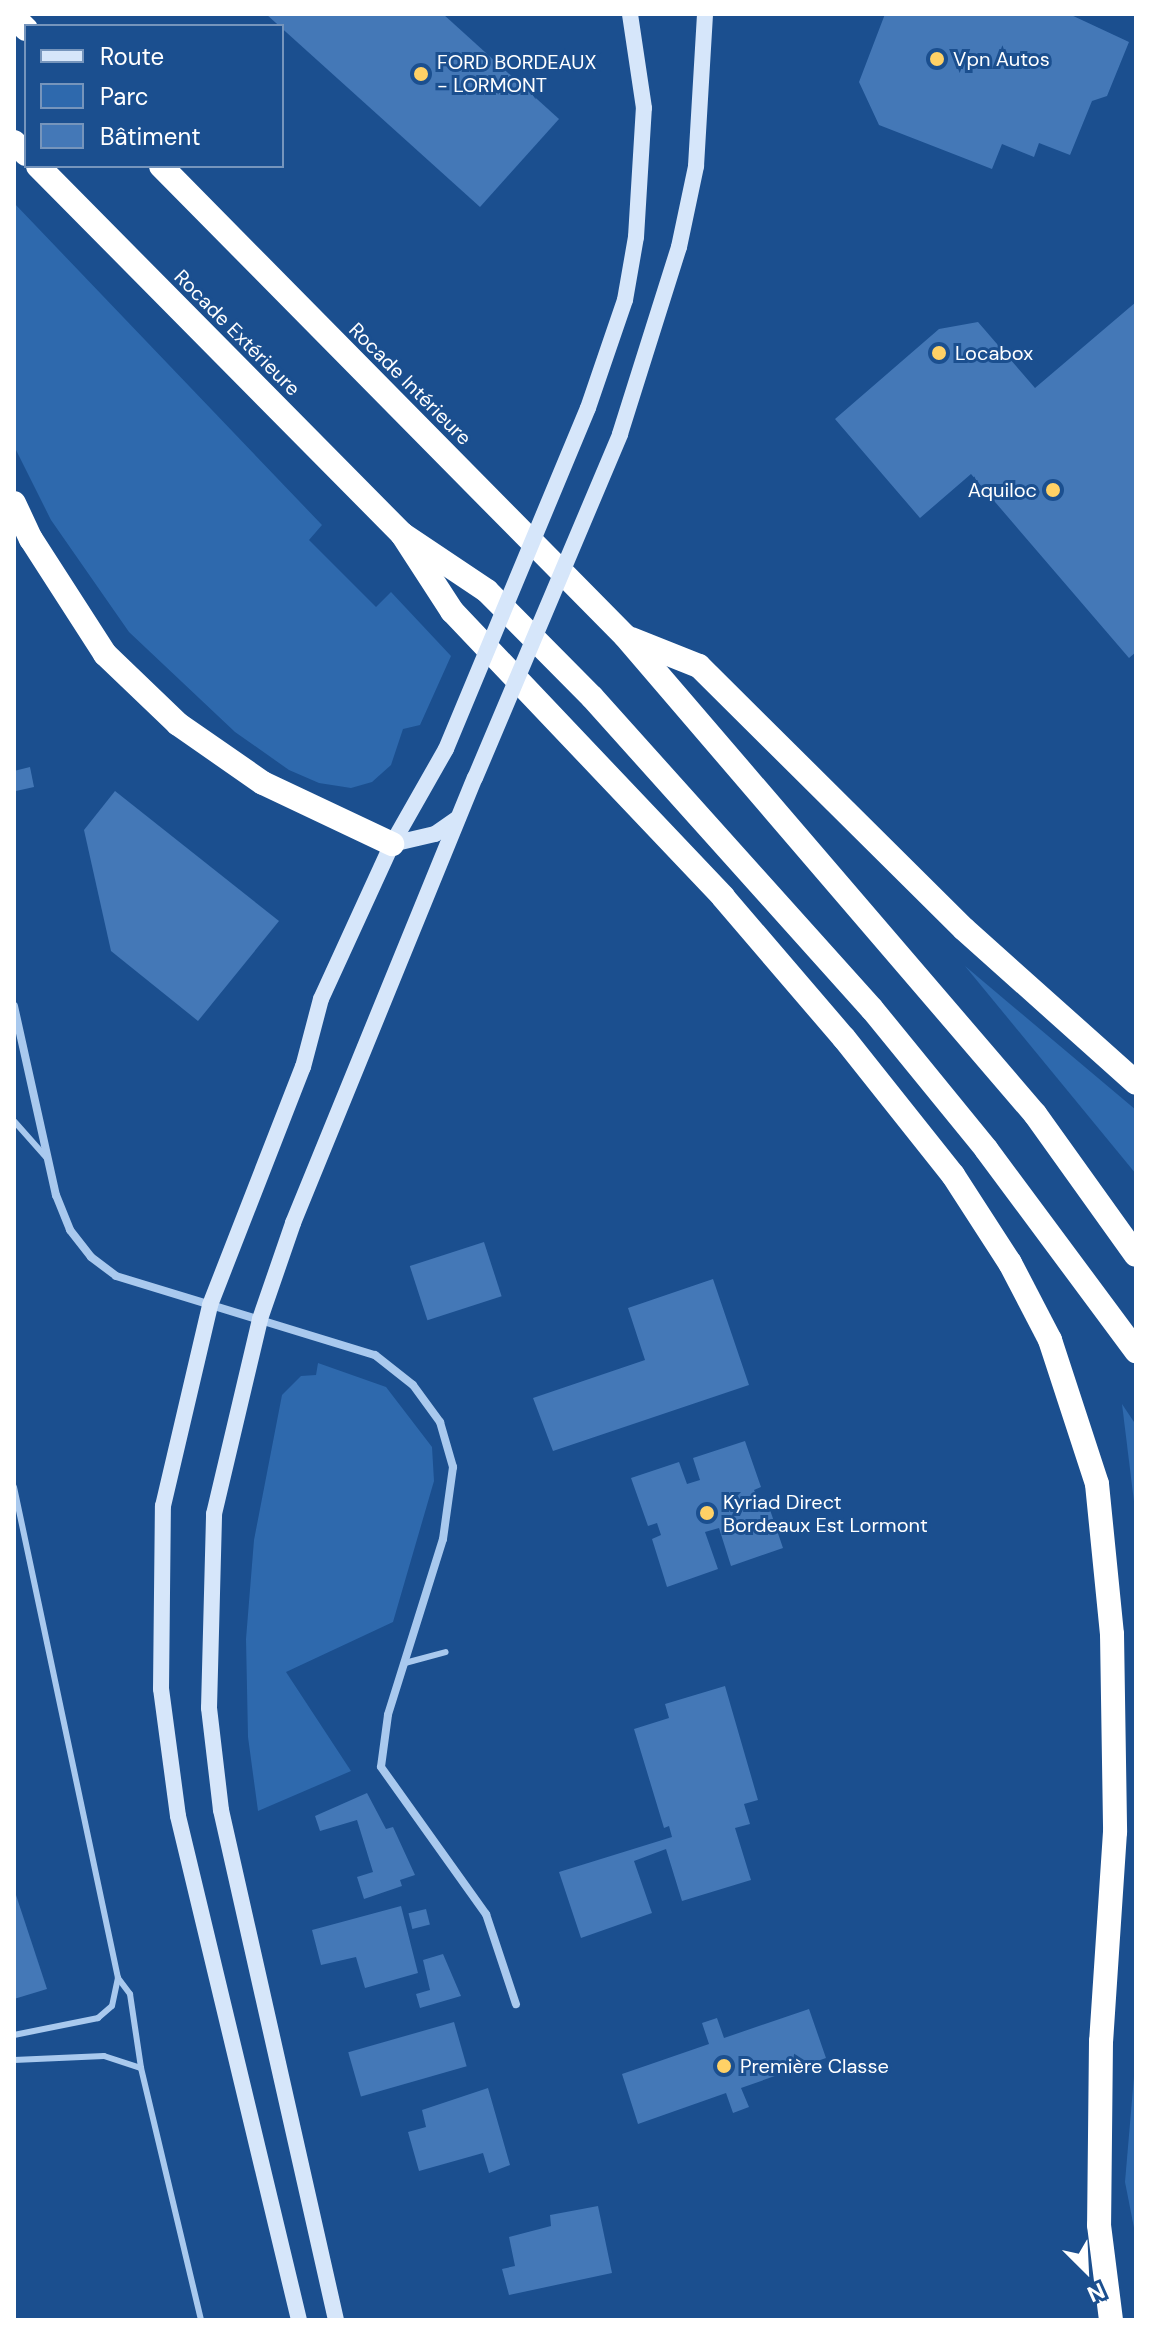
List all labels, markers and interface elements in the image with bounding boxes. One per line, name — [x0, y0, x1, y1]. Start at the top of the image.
legend — [24, 24, 284, 168]
text: Route — [100, 41, 164, 72]
place label: Vpn Autos — [953, 47, 1050, 71]
place label: FORD BORDEAUX - LORMONT — [437, 50, 596, 97]
marker: Vpn Autos — [928, 50, 946, 68]
marker: FORD BORDEAUX - LORMONT — [412, 65, 430, 83]
text: Parc — [100, 81, 149, 112]
text: Bâtiment — [100, 121, 201, 152]
street label: Rocade Extérieure — [169, 265, 305, 401]
street label: Rocade Intérieure — [344, 318, 476, 450]
place label: Locabox — [955, 341, 1033, 365]
marker: Locabox — [930, 344, 948, 362]
place label: Aquiloc — [968, 478, 1037, 502]
marker: Aquiloc — [1044, 481, 1062, 499]
place label: Kyriad Direct Bordeaux Est Lormont — [723, 1490, 928, 1537]
marker: Kyriad Direct Bordeaux Est Lormont — [698, 1504, 716, 1522]
place label: Première Classe — [740, 2054, 889, 2078]
marker: Première Classe — [715, 2057, 733, 2075]
north arrow — [1046, 2230, 1126, 2310]
text: N — [1083, 2276, 1109, 2309]

